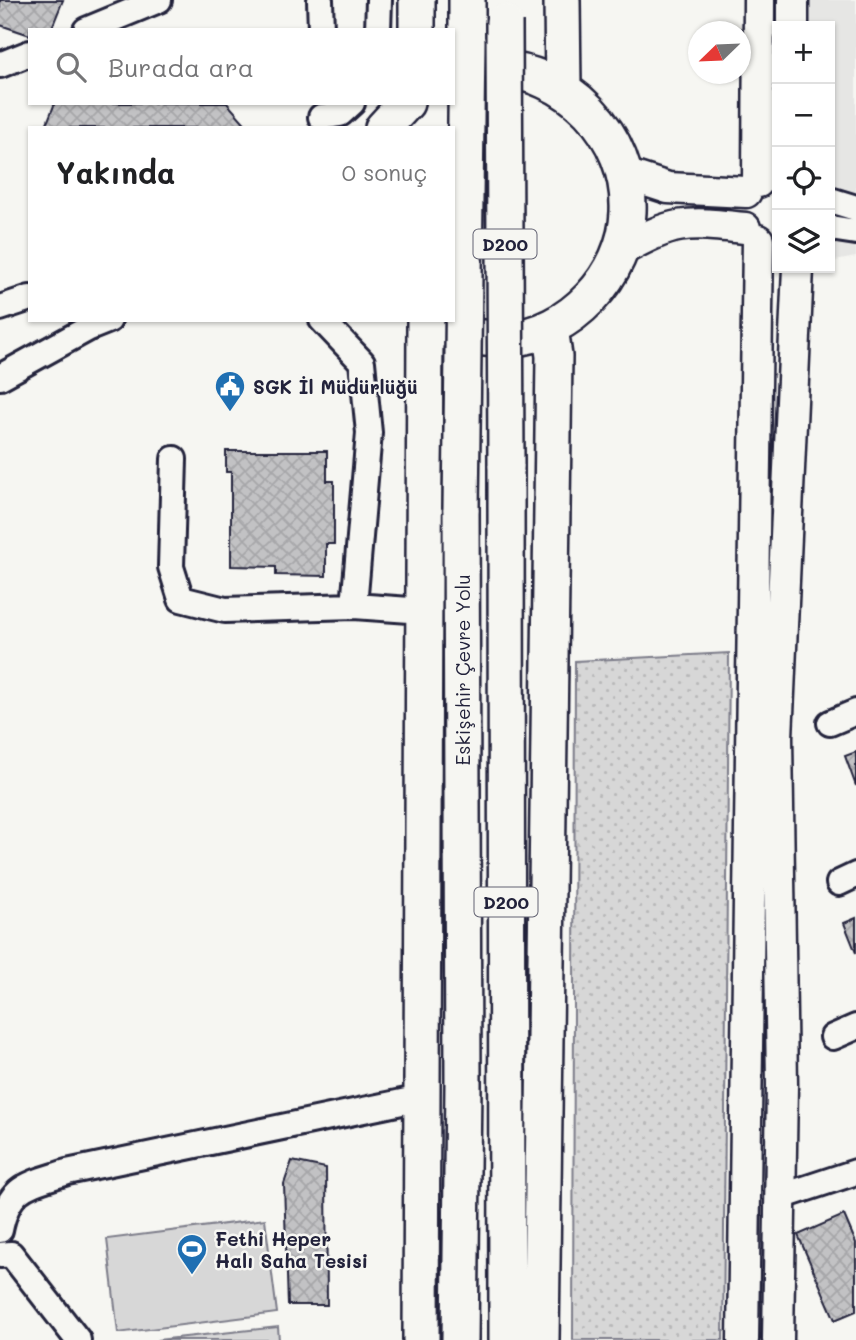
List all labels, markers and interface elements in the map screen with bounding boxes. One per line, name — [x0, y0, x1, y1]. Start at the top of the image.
north arrow — [688, 21, 751, 84]
map controls — [772, 21, 835, 273]
button: + — [772, 21, 835, 84]
search box — [28, 28, 455, 105]
icon: search — [52, 48, 90, 86]
text: Burada ara — [108, 50, 254, 84]
button: − — [772, 84, 835, 147]
button: locate — [772, 147, 835, 210]
text: Yakında — [56, 152, 175, 192]
text: 0 sonuç — [342, 157, 427, 187]
button: layers — [772, 210, 835, 273]
road number: D200 — [474, 230, 536, 258]
public building icon: SGK İl Müdürlüğü — [213, 369, 247, 413]
place label: SGK İl Müdürlüğü — [253, 374, 418, 399]
street label: Eskişehir Çevre Yolu — [450, 574, 475, 766]
road number: D200 — [475, 888, 538, 917]
place label: Fethi Heper Halı Saha Tesisi — [215, 1226, 368, 1273]
sports icon: Fethi Heper Halı Saha Tesisi — [175, 1232, 209, 1276]

